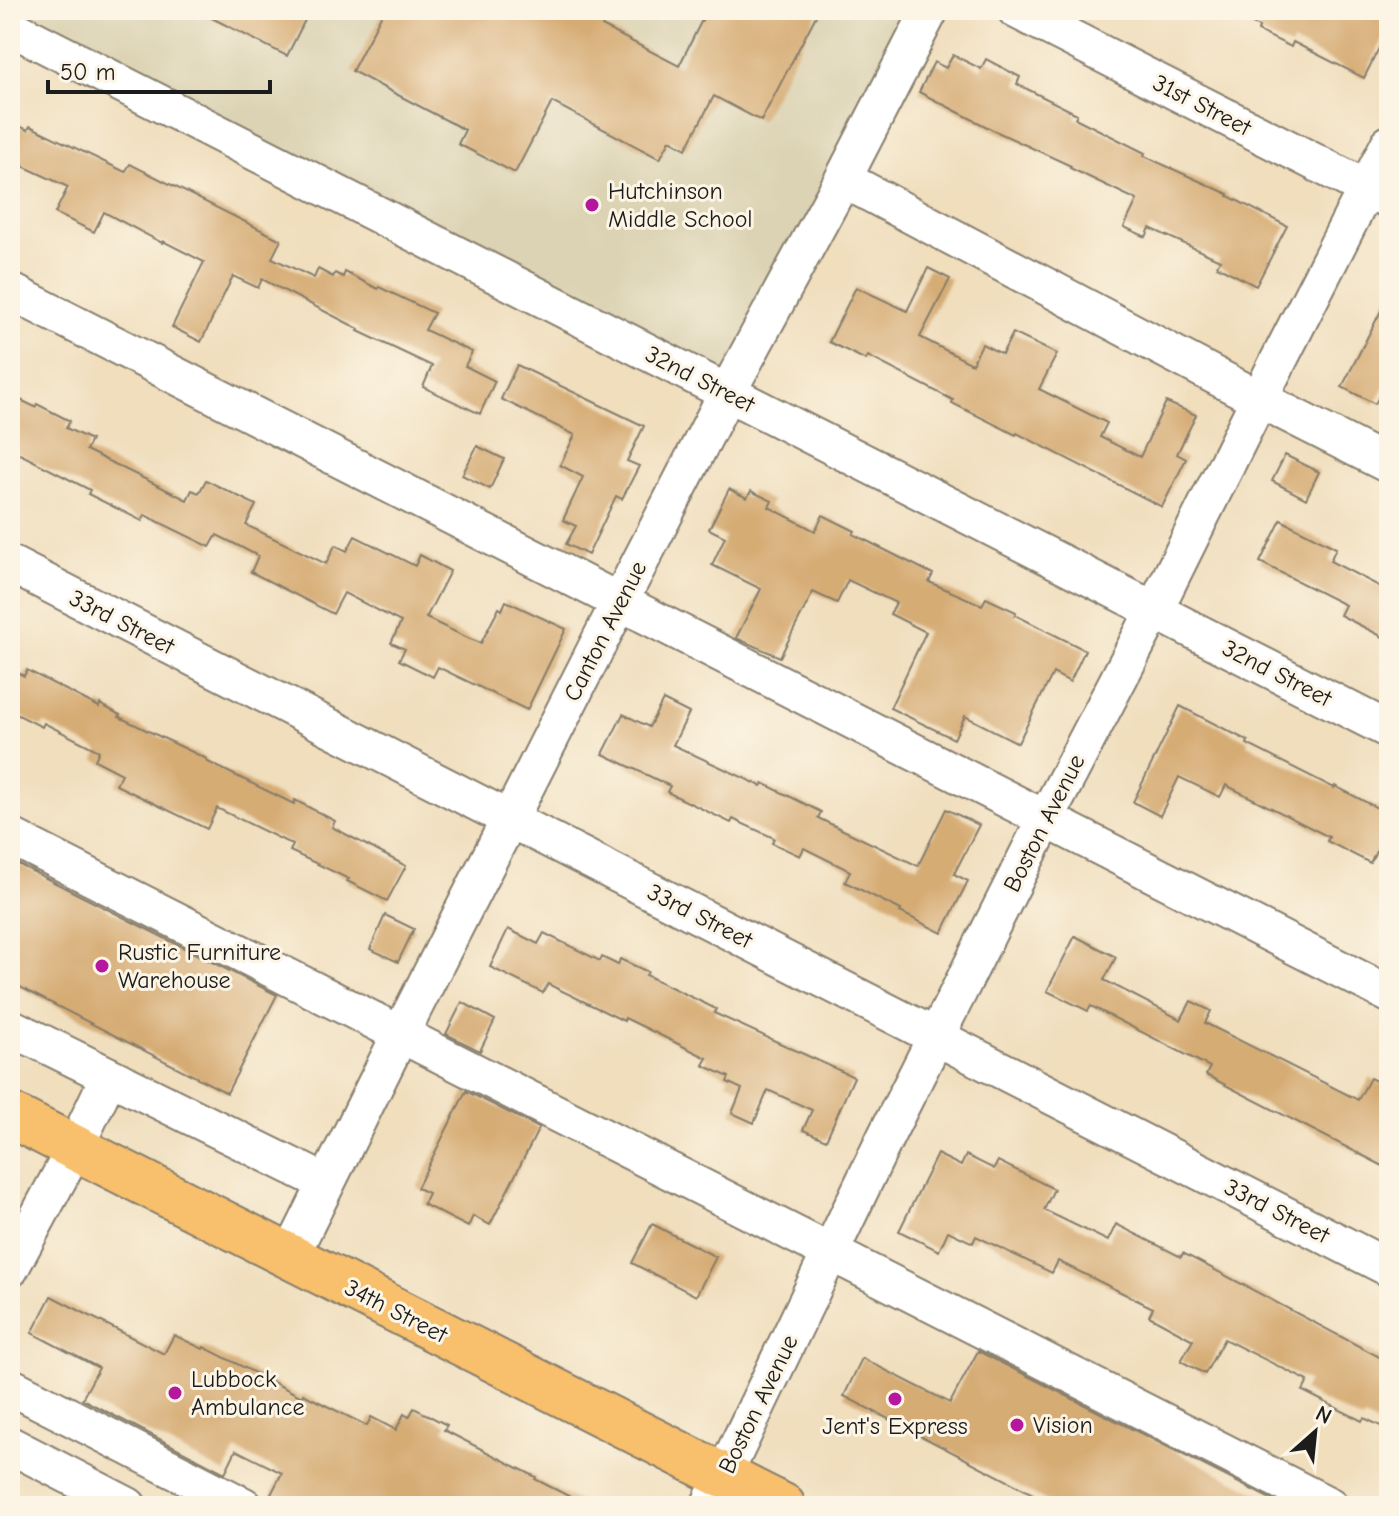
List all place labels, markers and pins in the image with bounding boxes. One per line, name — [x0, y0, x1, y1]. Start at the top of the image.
place label: Hutchinson Middle School — [608, 177, 753, 233]
marker: Hutchinson Middle School — [583, 196, 601, 214]
place label: Rustic Furniture Warehouse — [118, 938, 281, 994]
marker: Rustic Furniture Warehouse — [93, 957, 111, 975]
place label: Lubbock Ambulance — [191, 1365, 304, 1421]
marker: Lubbock Ambulance — [166, 1384, 184, 1402]
marker: Jent's Express — [886, 1390, 904, 1408]
place label: Vision — [1033, 1411, 1093, 1439]
place label: Jent's Express — [822, 1412, 968, 1440]
marker: Vision — [1008, 1416, 1026, 1434]

